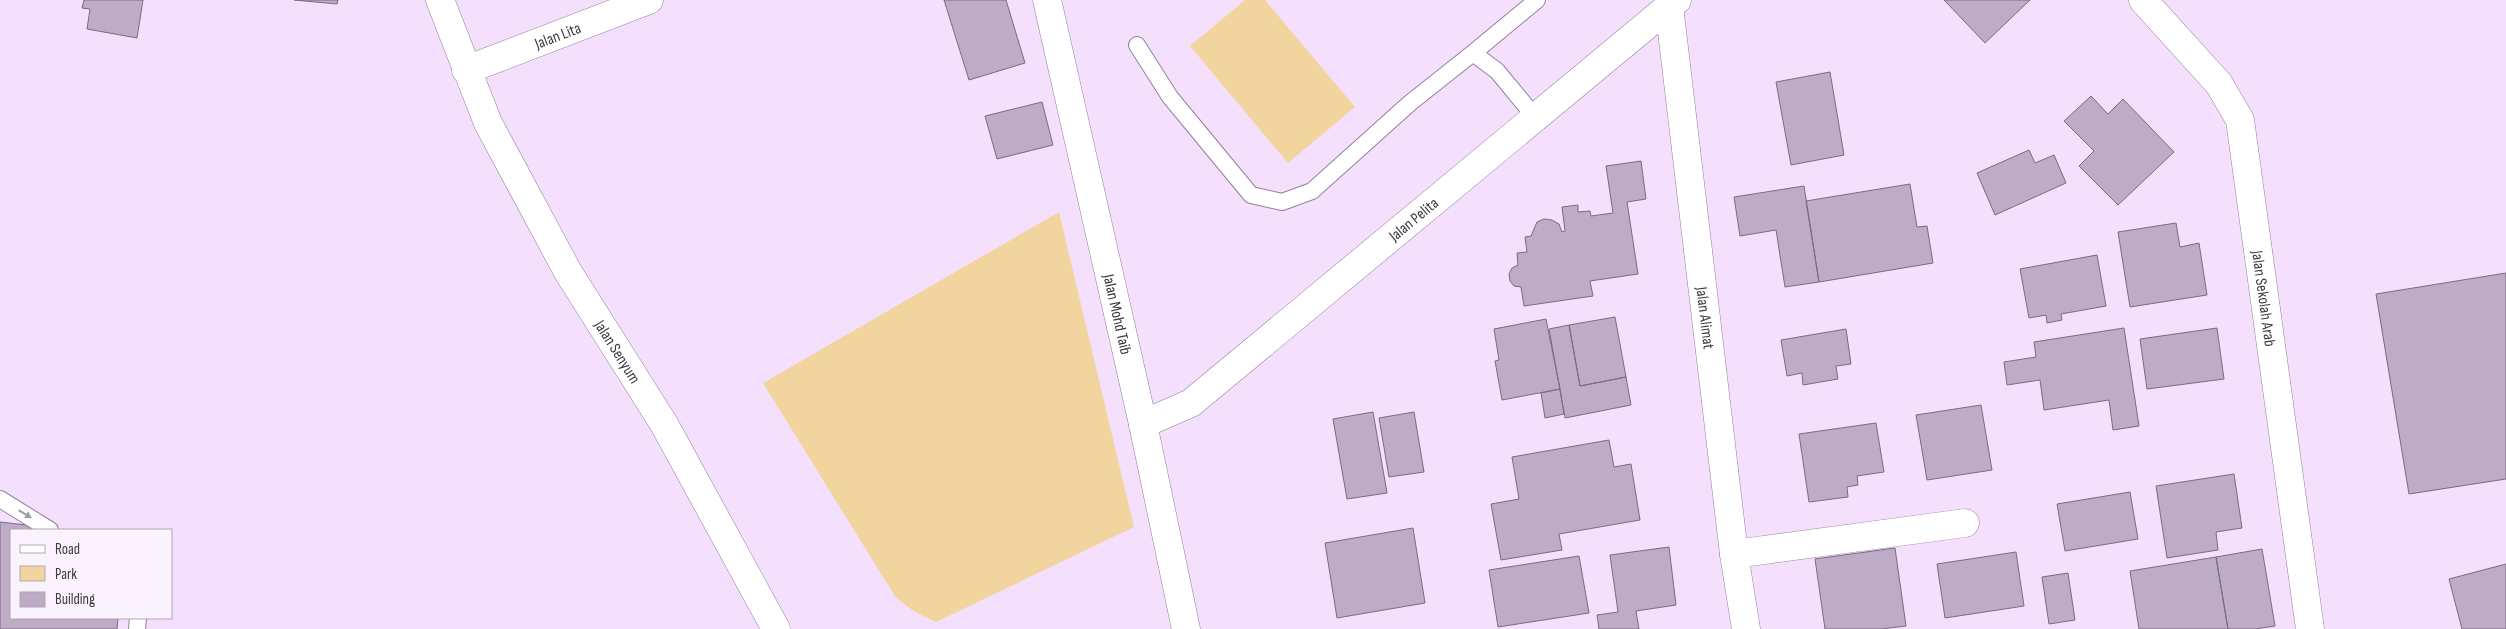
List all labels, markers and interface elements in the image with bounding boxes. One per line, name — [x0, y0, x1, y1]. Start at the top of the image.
street label: Jalan Lita — [531, 19, 584, 54]
street label: Jalan Pelita — [1385, 194, 1443, 247]
street label: Jalan Sekolah Arab — [2247, 248, 2279, 348]
street label: Jalan Mohd Taib — [1098, 272, 1135, 356]
street label: Jalan Alimat — [1691, 285, 1718, 350]
street label: Jalan Senyum — [589, 316, 644, 387]
one-way arrow — [19, 510, 32, 519]
legend — [10, 529, 172, 619]
text: Road — [55, 540, 80, 559]
text: Park — [55, 565, 77, 584]
text: Building — [55, 590, 95, 609]

